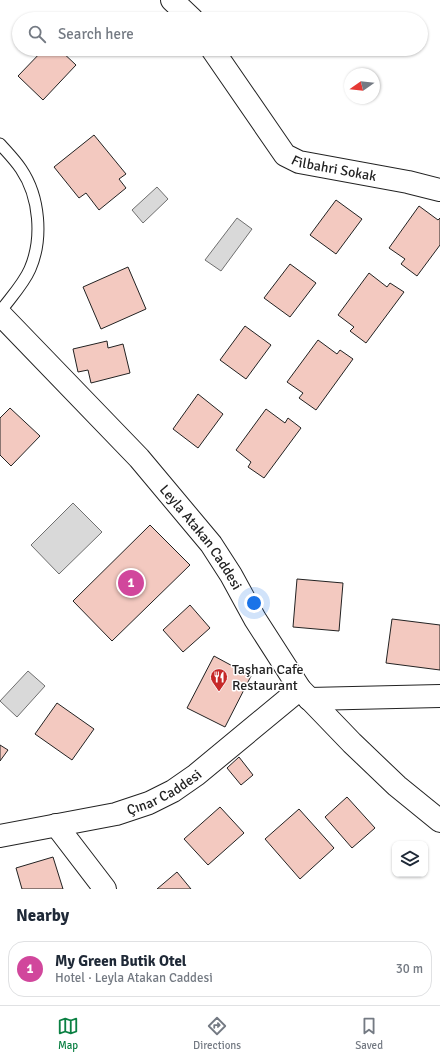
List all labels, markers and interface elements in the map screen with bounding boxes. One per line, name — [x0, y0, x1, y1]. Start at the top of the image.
search box — [12, 12, 428, 56]
icon: search — [26, 23, 48, 45]
text: Search here — [58, 25, 134, 43]
north arrow — [344, 68, 380, 104]
street label: Filbahri Sokak — [289, 151, 378, 185]
street label: Leyla Atakan Caddesi — [156, 481, 246, 593]
pin: 1 — [118, 568, 144, 598]
your location — [244, 593, 264, 613]
place label: Taşhan Cafe Restaurant — [232, 661, 304, 694]
restaurant icon: Taşhan Cafe Restaurant — [209, 667, 229, 692]
street label: Çınar Caddesi — [124, 766, 205, 818]
map controls — [392, 841, 428, 877]
button: layers — [392, 841, 428, 877]
text: Nearby — [16, 905, 69, 926]
text: My Green Butik Otel — [55, 952, 187, 970]
text: 1 — [26, 961, 34, 977]
text: 30 m — [396, 961, 423, 977]
text: Hotel · Leyla Atakan Caddesi — [55, 970, 213, 986]
tab: Map — [57, 1015, 79, 1052]
tab: Directions — [193, 1015, 241, 1052]
tab: Saved — [355, 1015, 383, 1052]

